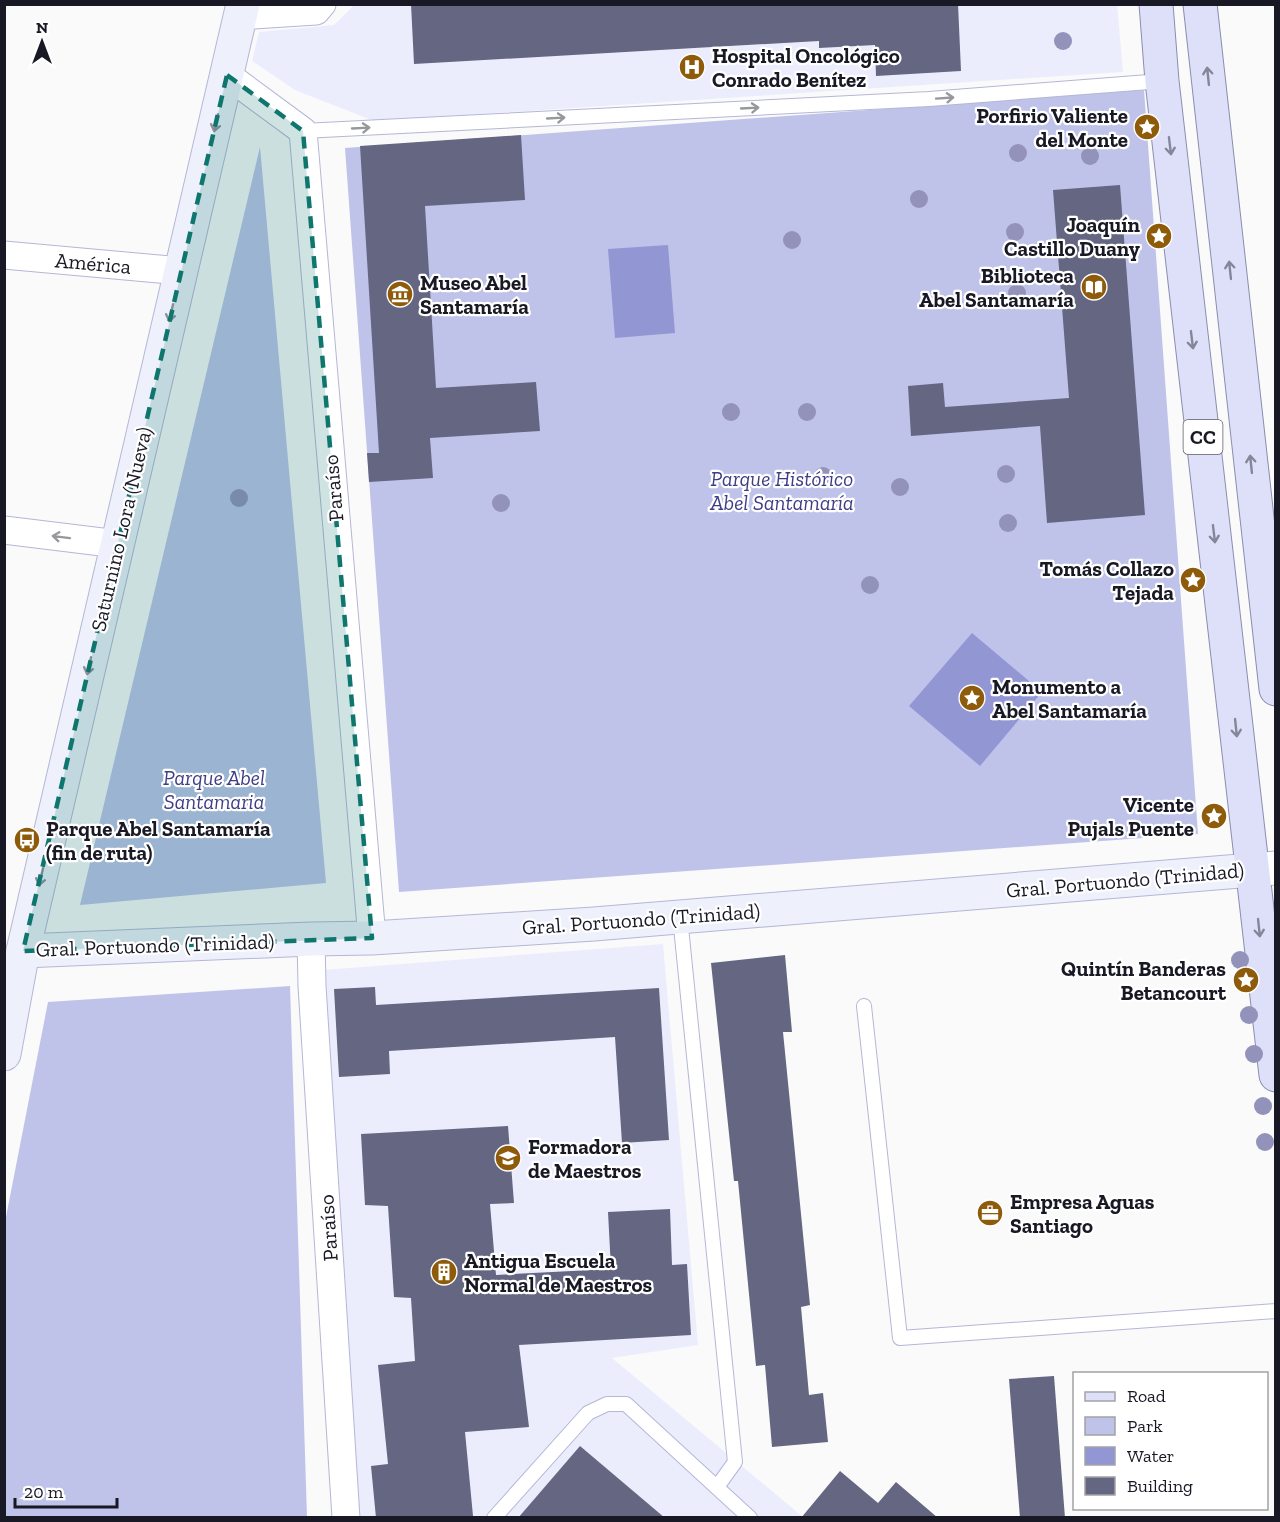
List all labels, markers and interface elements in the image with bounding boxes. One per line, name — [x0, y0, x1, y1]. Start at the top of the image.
north arrow — [12, 12, 72, 72]
text: N — [36, 18, 48, 37]
place label: Hospital Oncológico Conrado Benítez — [712, 43, 900, 92]
hospital icon: Hospital Oncológico Conrado Benítez — [677, 52, 707, 82]
one-way arrow — [1203, 67, 1214, 87]
one-way arrow — [935, 92, 955, 103]
one-way arrow — [740, 102, 760, 113]
place label: Porfirio Valiente del Monte — [976, 103, 1128, 152]
one-way arrow — [545, 112, 565, 123]
place icon: Porfirio Valiente del Monte — [1132, 112, 1162, 142]
one-way arrow — [209, 113, 221, 132]
one-way arrow — [350, 122, 370, 133]
one-way arrow — [1165, 136, 1176, 156]
place label: Joaquín Castillo Duany — [1004, 212, 1141, 261]
place icon: Joaquín Castillo Duany — [1144, 221, 1174, 251]
street label: América — [54, 247, 132, 279]
one-way arrow — [1224, 261, 1235, 281]
place label: Biblioteca Abel Santamaría — [919, 263, 1074, 312]
place label: Museo Abel Santamaría — [420, 270, 529, 319]
library icon: Biblioteca Abel Santamaría — [1079, 272, 1109, 302]
museum icon: Museo Abel Santamaría — [385, 279, 415, 309]
one-way arrow — [165, 303, 177, 322]
one-way arrow — [1187, 330, 1198, 349]
road number: CC — [1184, 420, 1222, 454]
street label: Saturnino Lora (Nueva) — [85, 424, 157, 634]
street label: Paraíso — [318, 454, 348, 522]
one-way arrow — [1245, 455, 1256, 474]
park label: Parque Histórico Abel Santamaría — [709, 466, 854, 515]
one-way arrow — [1209, 523, 1220, 543]
one-way arrow — [52, 531, 72, 542]
place label: Tomás Collazo Tejada — [1040, 556, 1174, 605]
place icon: Tomás Collazo Tejada — [1178, 565, 1208, 595]
one-way arrow — [83, 657, 95, 676]
place label: Monumento a Abel Santamaría — [992, 674, 1147, 723]
place icon: Monumento a Abel Santamaría — [957, 683, 987, 713]
one-way arrow — [1231, 717, 1242, 737]
park label: Parque Abel Santamaria — [163, 765, 265, 814]
place label: Vicente Pujals Puente — [1067, 792, 1194, 841]
place icon: Vicente Pujals Puente — [1199, 801, 1229, 831]
place label: Parque Abel Santamaría (fin de ruta) — [46, 816, 271, 865]
bus stop icon: Parque Abel Santamaría (fin de ruta) — [12, 825, 42, 855]
street label: Gral. Portuondo (Trinidad) — [1005, 857, 1245, 903]
one-way arrow — [34, 867, 46, 886]
street label: Gral. Portuondo (Trinidad) — [521, 898, 761, 940]
one-way arrow — [1254, 917, 1265, 937]
street label: Gral. Portuondo (Trinidad) — [35, 928, 275, 962]
place label: Quintín Banderas Betancourt — [1061, 956, 1227, 1005]
place icon: Quintín Banderas Betancourt — [1231, 965, 1261, 995]
place label: Formadora de Maestros — [528, 1134, 642, 1183]
school or university icon: Formadora de Maestros — [493, 1143, 523, 1173]
place label: Empresa Aguas Santiago — [1010, 1189, 1155, 1238]
street label: Paraíso — [313, 1194, 343, 1262]
office icon: Empresa Aguas Santiago — [975, 1198, 1005, 1228]
place label: Antigua Escuela Normal de Maestros — [464, 1248, 652, 1297]
building icon: Antigua Escuela Normal de Maestros — [429, 1257, 459, 1287]
legend — [1073, 1372, 1268, 1510]
text: Road — [1127, 1385, 1166, 1407]
text: Park — [1127, 1415, 1163, 1437]
text: Water — [1127, 1445, 1174, 1467]
scale bar — [15, 1471, 117, 1509]
text: Building — [1127, 1475, 1193, 1497]
text: 20 m — [24, 1481, 64, 1503]

